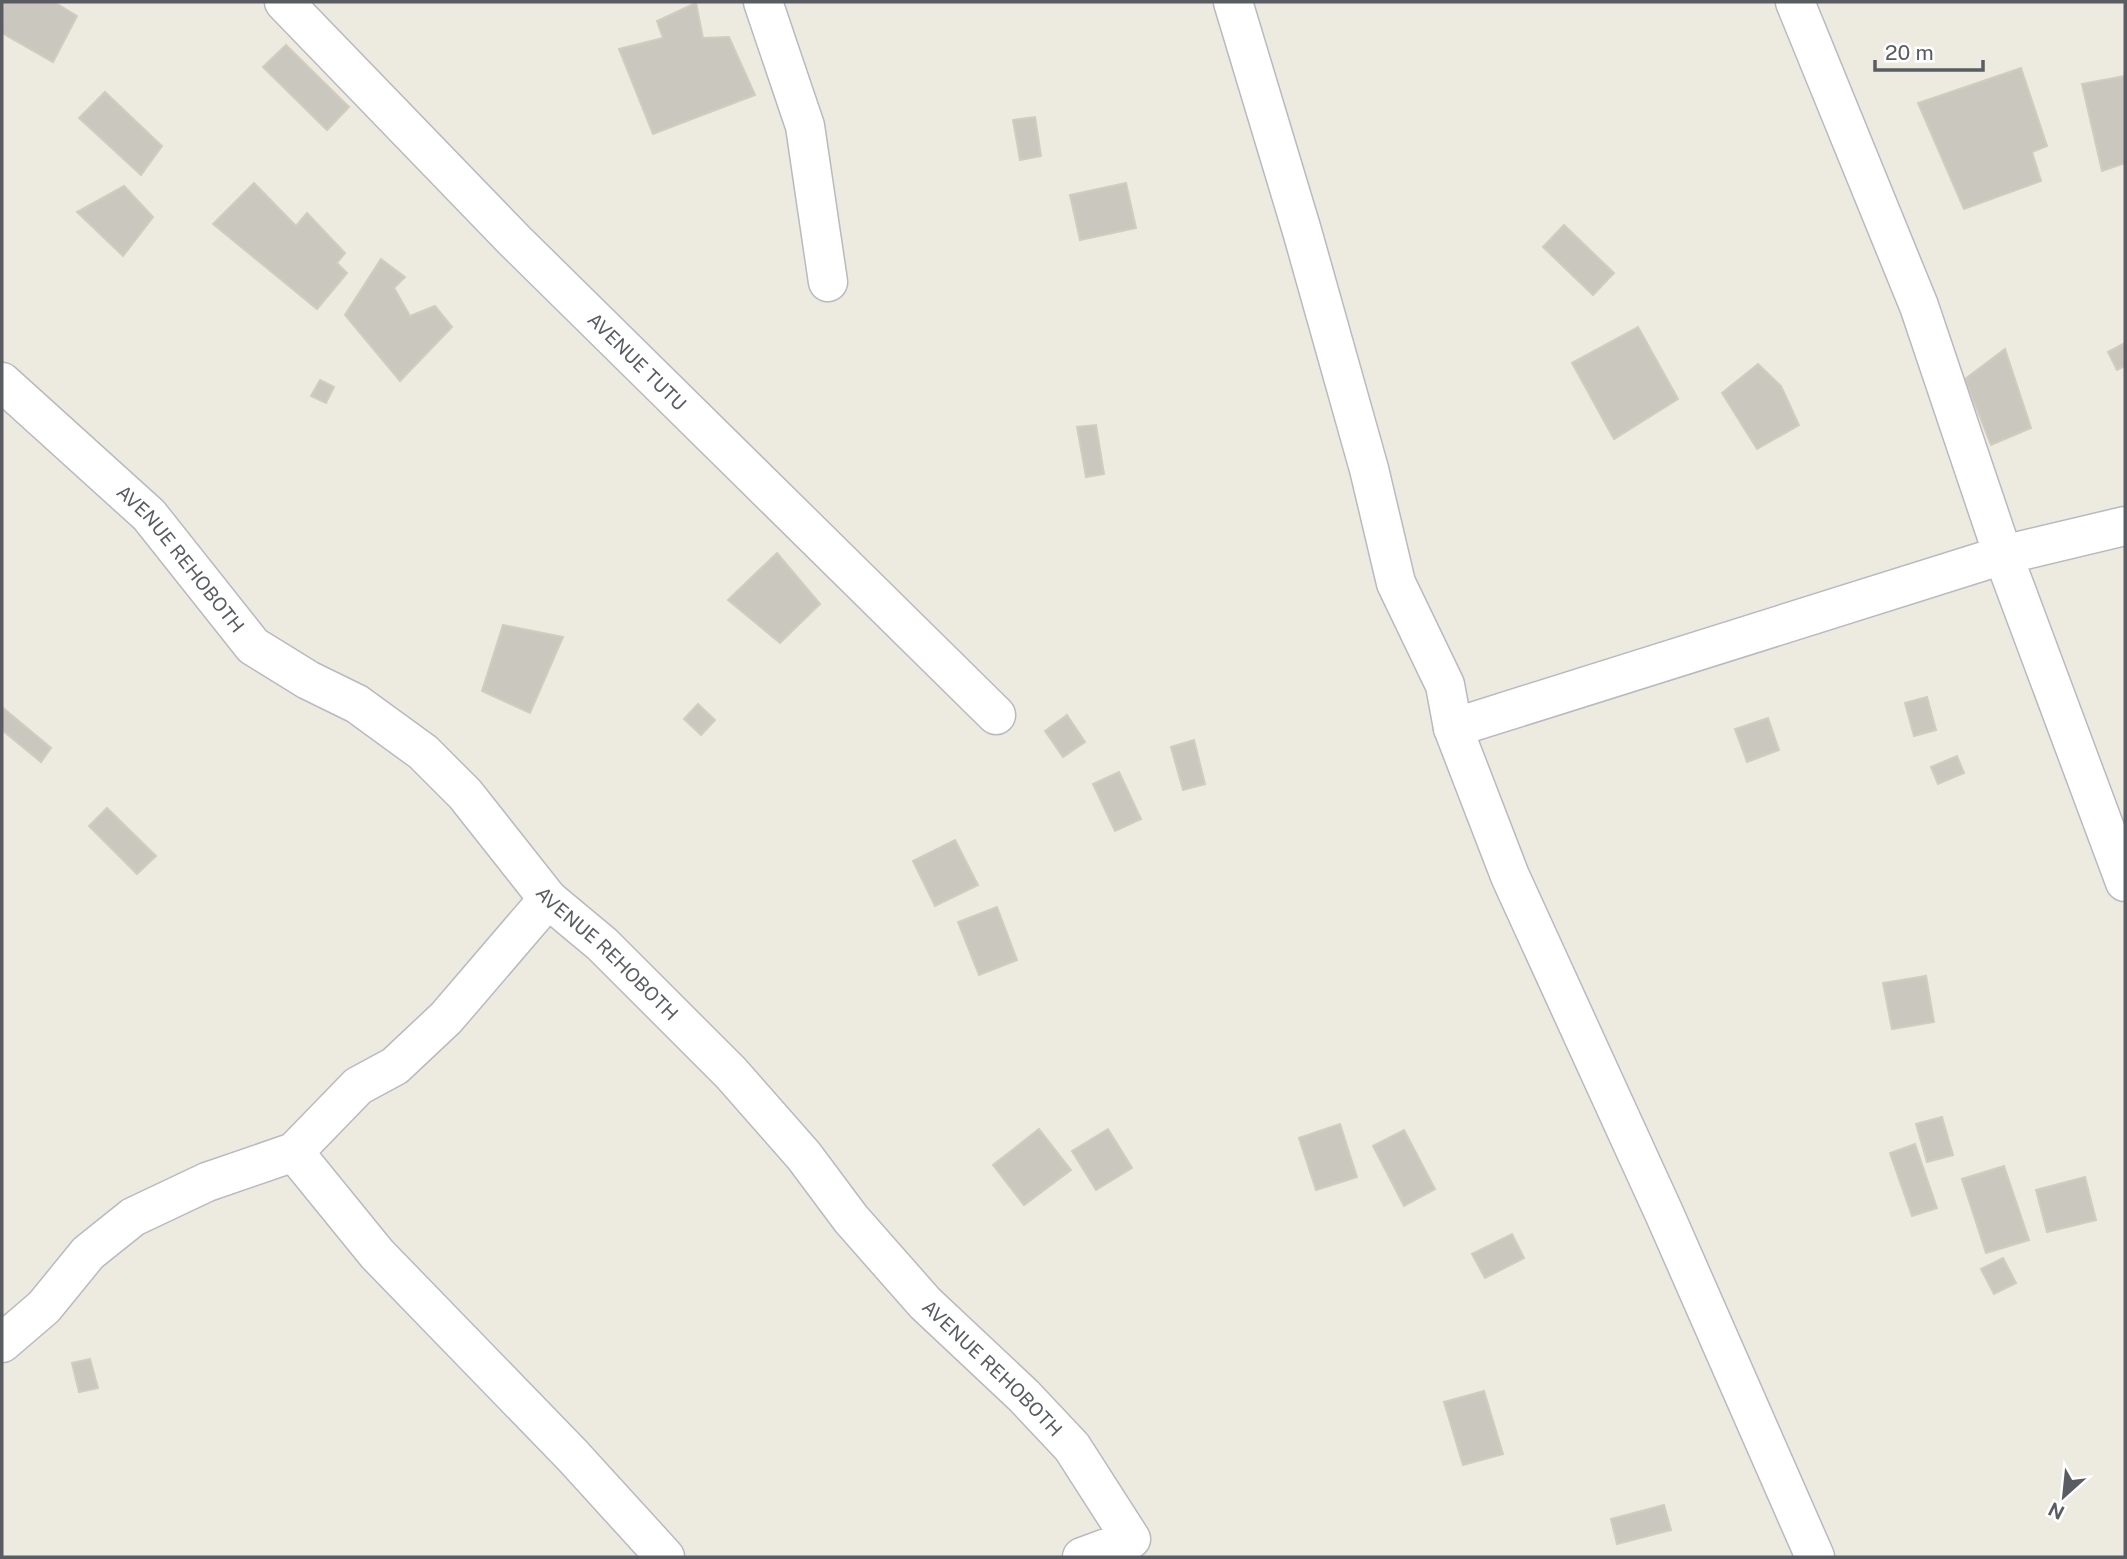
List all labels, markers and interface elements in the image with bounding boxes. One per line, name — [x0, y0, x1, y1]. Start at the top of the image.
scale bar — [1875, 28, 1983, 72]
text: 20 m — [1885, 40, 1934, 65]
street label: AVENUE TUTU — [584, 308, 691, 415]
street label: AVENUE REHOBOTH — [113, 481, 249, 637]
street label: AVENUE REHOBOTH — [532, 882, 683, 1025]
street label: AVENUE REHOBOTH — [918, 1295, 1067, 1441]
north arrow — [2029, 1461, 2099, 1531]
text: N — [2045, 1498, 2068, 1524]

